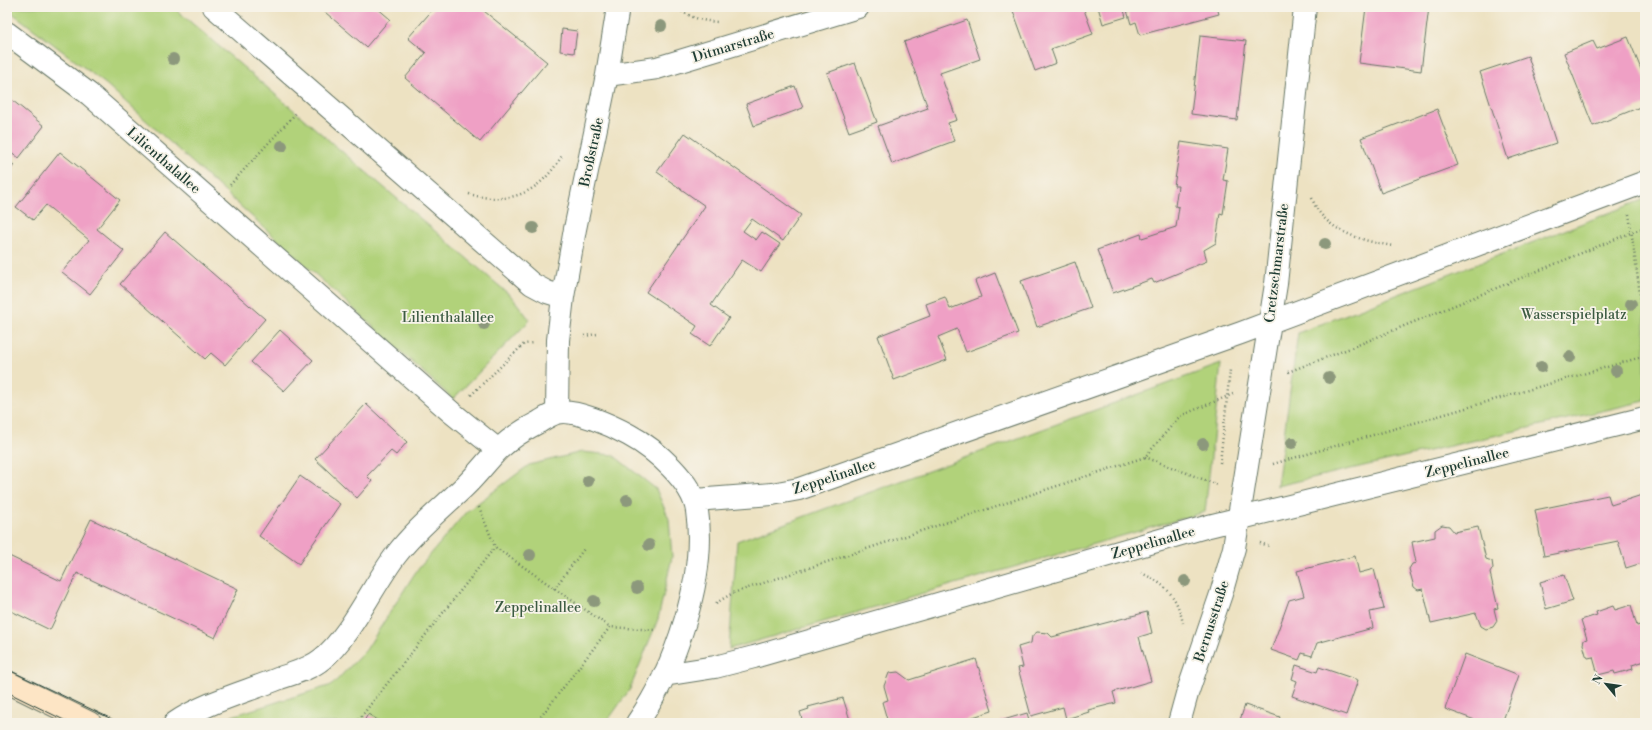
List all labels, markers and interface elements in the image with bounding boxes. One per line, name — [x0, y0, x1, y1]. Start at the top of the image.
street label: Ditmarstraße — [690, 25, 777, 67]
street label: Broßstraße — [576, 116, 608, 190]
street label: Lilienthalallee — [123, 124, 204, 198]
street label: Cretzschmarstraße — [1261, 202, 1293, 324]
park label: Wasserspielplatz — [1520, 306, 1627, 324]
park label: Lilienthalallee — [402, 309, 494, 327]
street label: Zeppelinallee — [1423, 444, 1511, 482]
street label: Zeppelinallee — [791, 455, 878, 499]
street label: Zeppelinallee — [1109, 522, 1197, 563]
street label: Bernusstraße — [1190, 578, 1234, 665]
park label: Zeppelinallee — [495, 599, 581, 617]
north arrow — [1586, 664, 1626, 704]
text: N — [1590, 672, 1607, 687]

